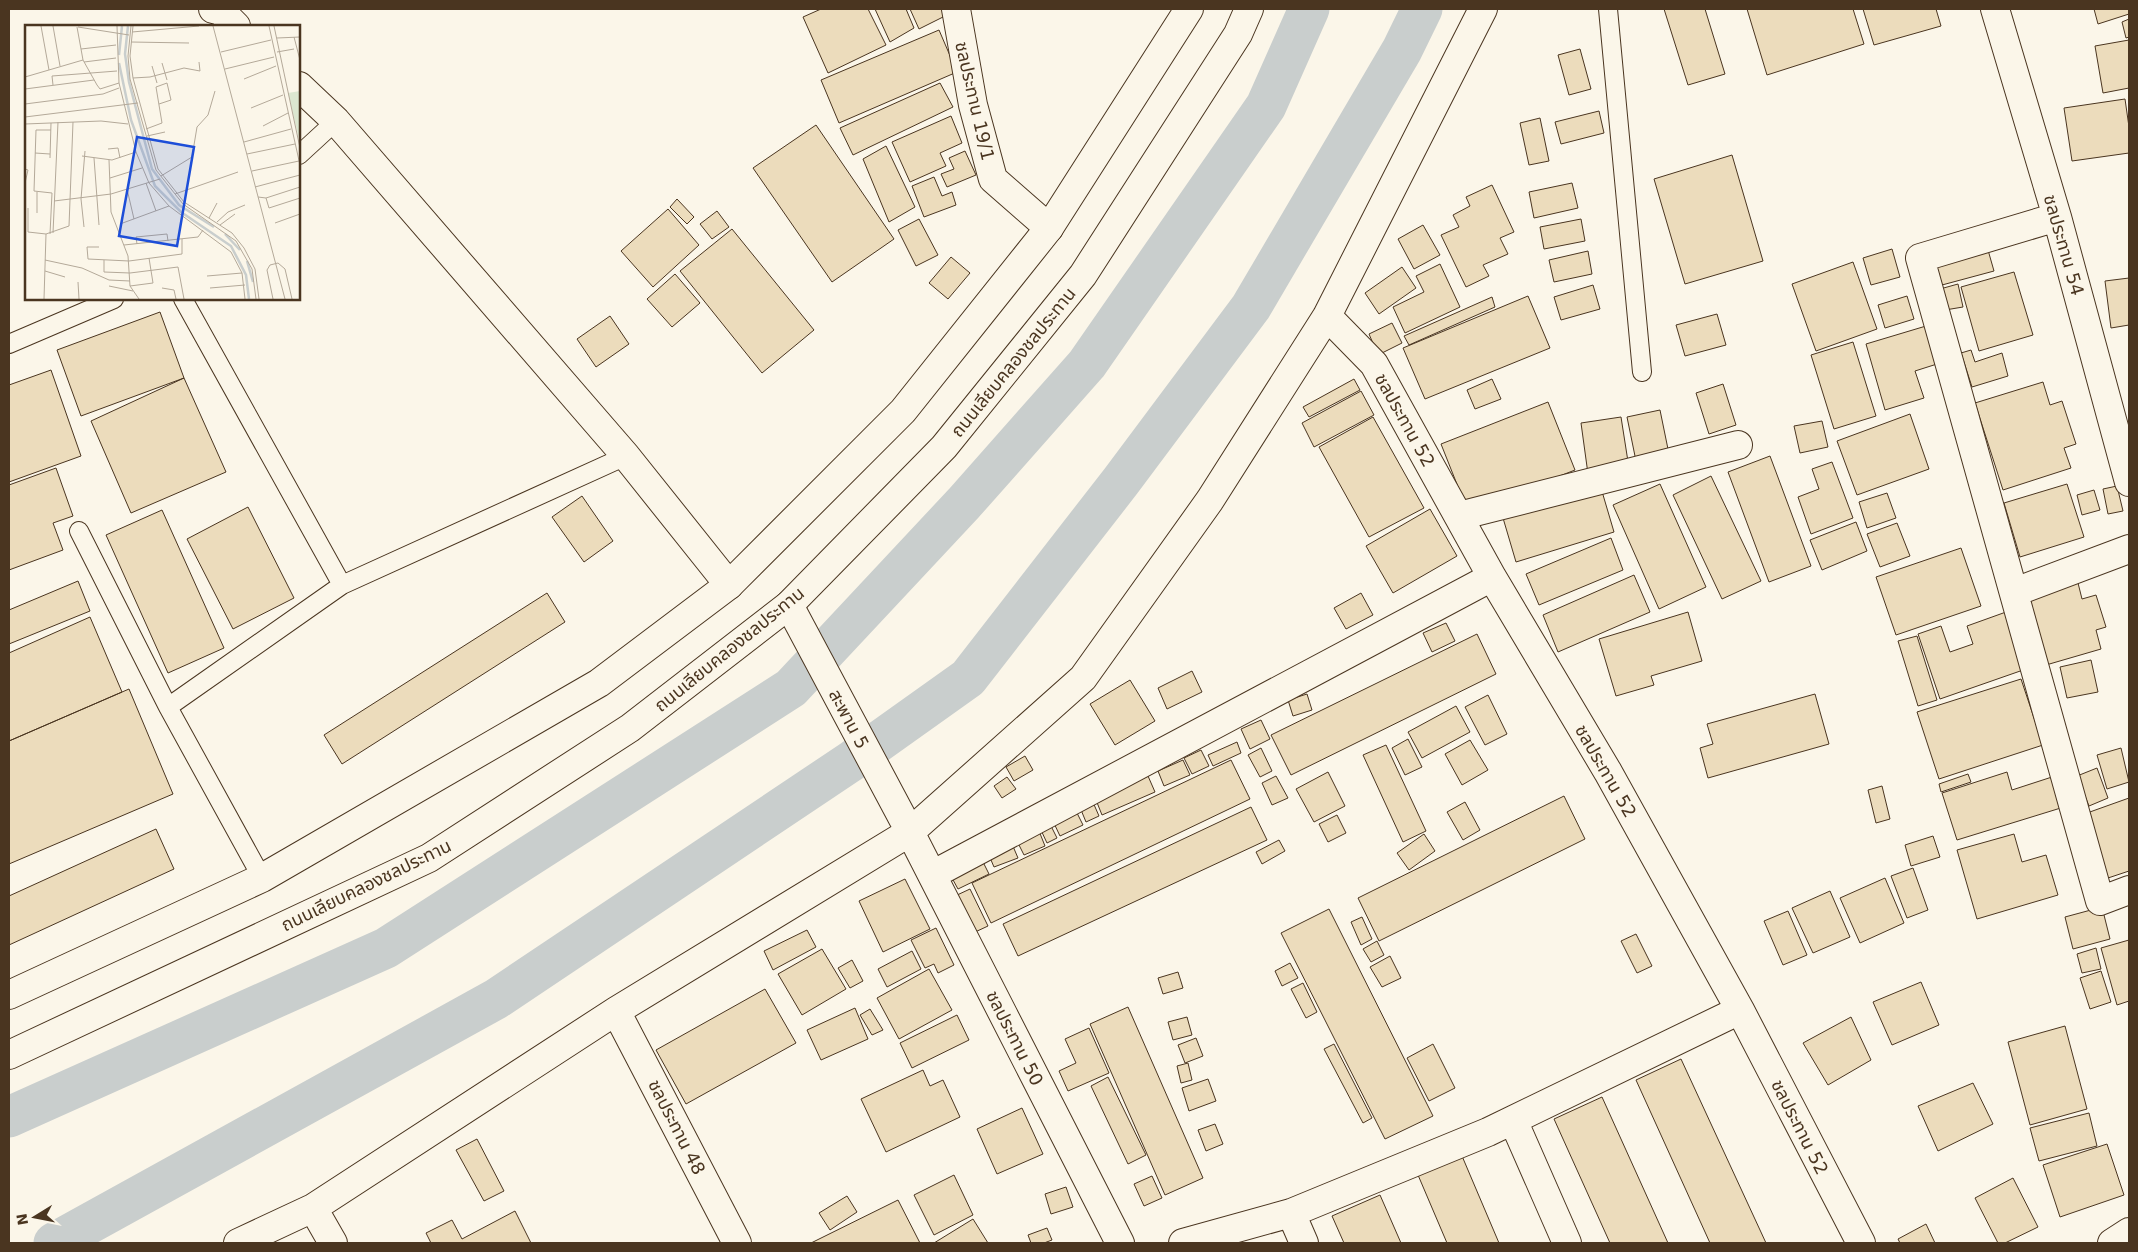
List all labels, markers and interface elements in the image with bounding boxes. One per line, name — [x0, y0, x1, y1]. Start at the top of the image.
inset map — [25, 25, 300, 300]
street label: ชลประทาน 19/1 — [951, 39, 999, 163]
street label: ชลประทาน 54 — [2040, 192, 2088, 298]
street label: ถนนเลียบคลองชลประทาน — [946, 283, 1080, 441]
street label: ชลประทาน 52 — [1371, 369, 1439, 471]
street label: ถนนเลียบคลองชลประทาน — [650, 582, 808, 716]
street label: สะพาน 5 — [825, 686, 873, 752]
street label: ชลประทาน 52 — [1571, 721, 1641, 821]
street label: ถนนเลียบคลองชลประทาน — [278, 835, 454, 935]
street label: ชลประทาน 50 — [982, 987, 1048, 1089]
street label: ชลประทาน 48 — [644, 1076, 710, 1178]
street label: ชลประทาน 52 — [1767, 1076, 1833, 1178]
north arrow — [10, 1192, 60, 1242]
text: N — [13, 1212, 31, 1226]

